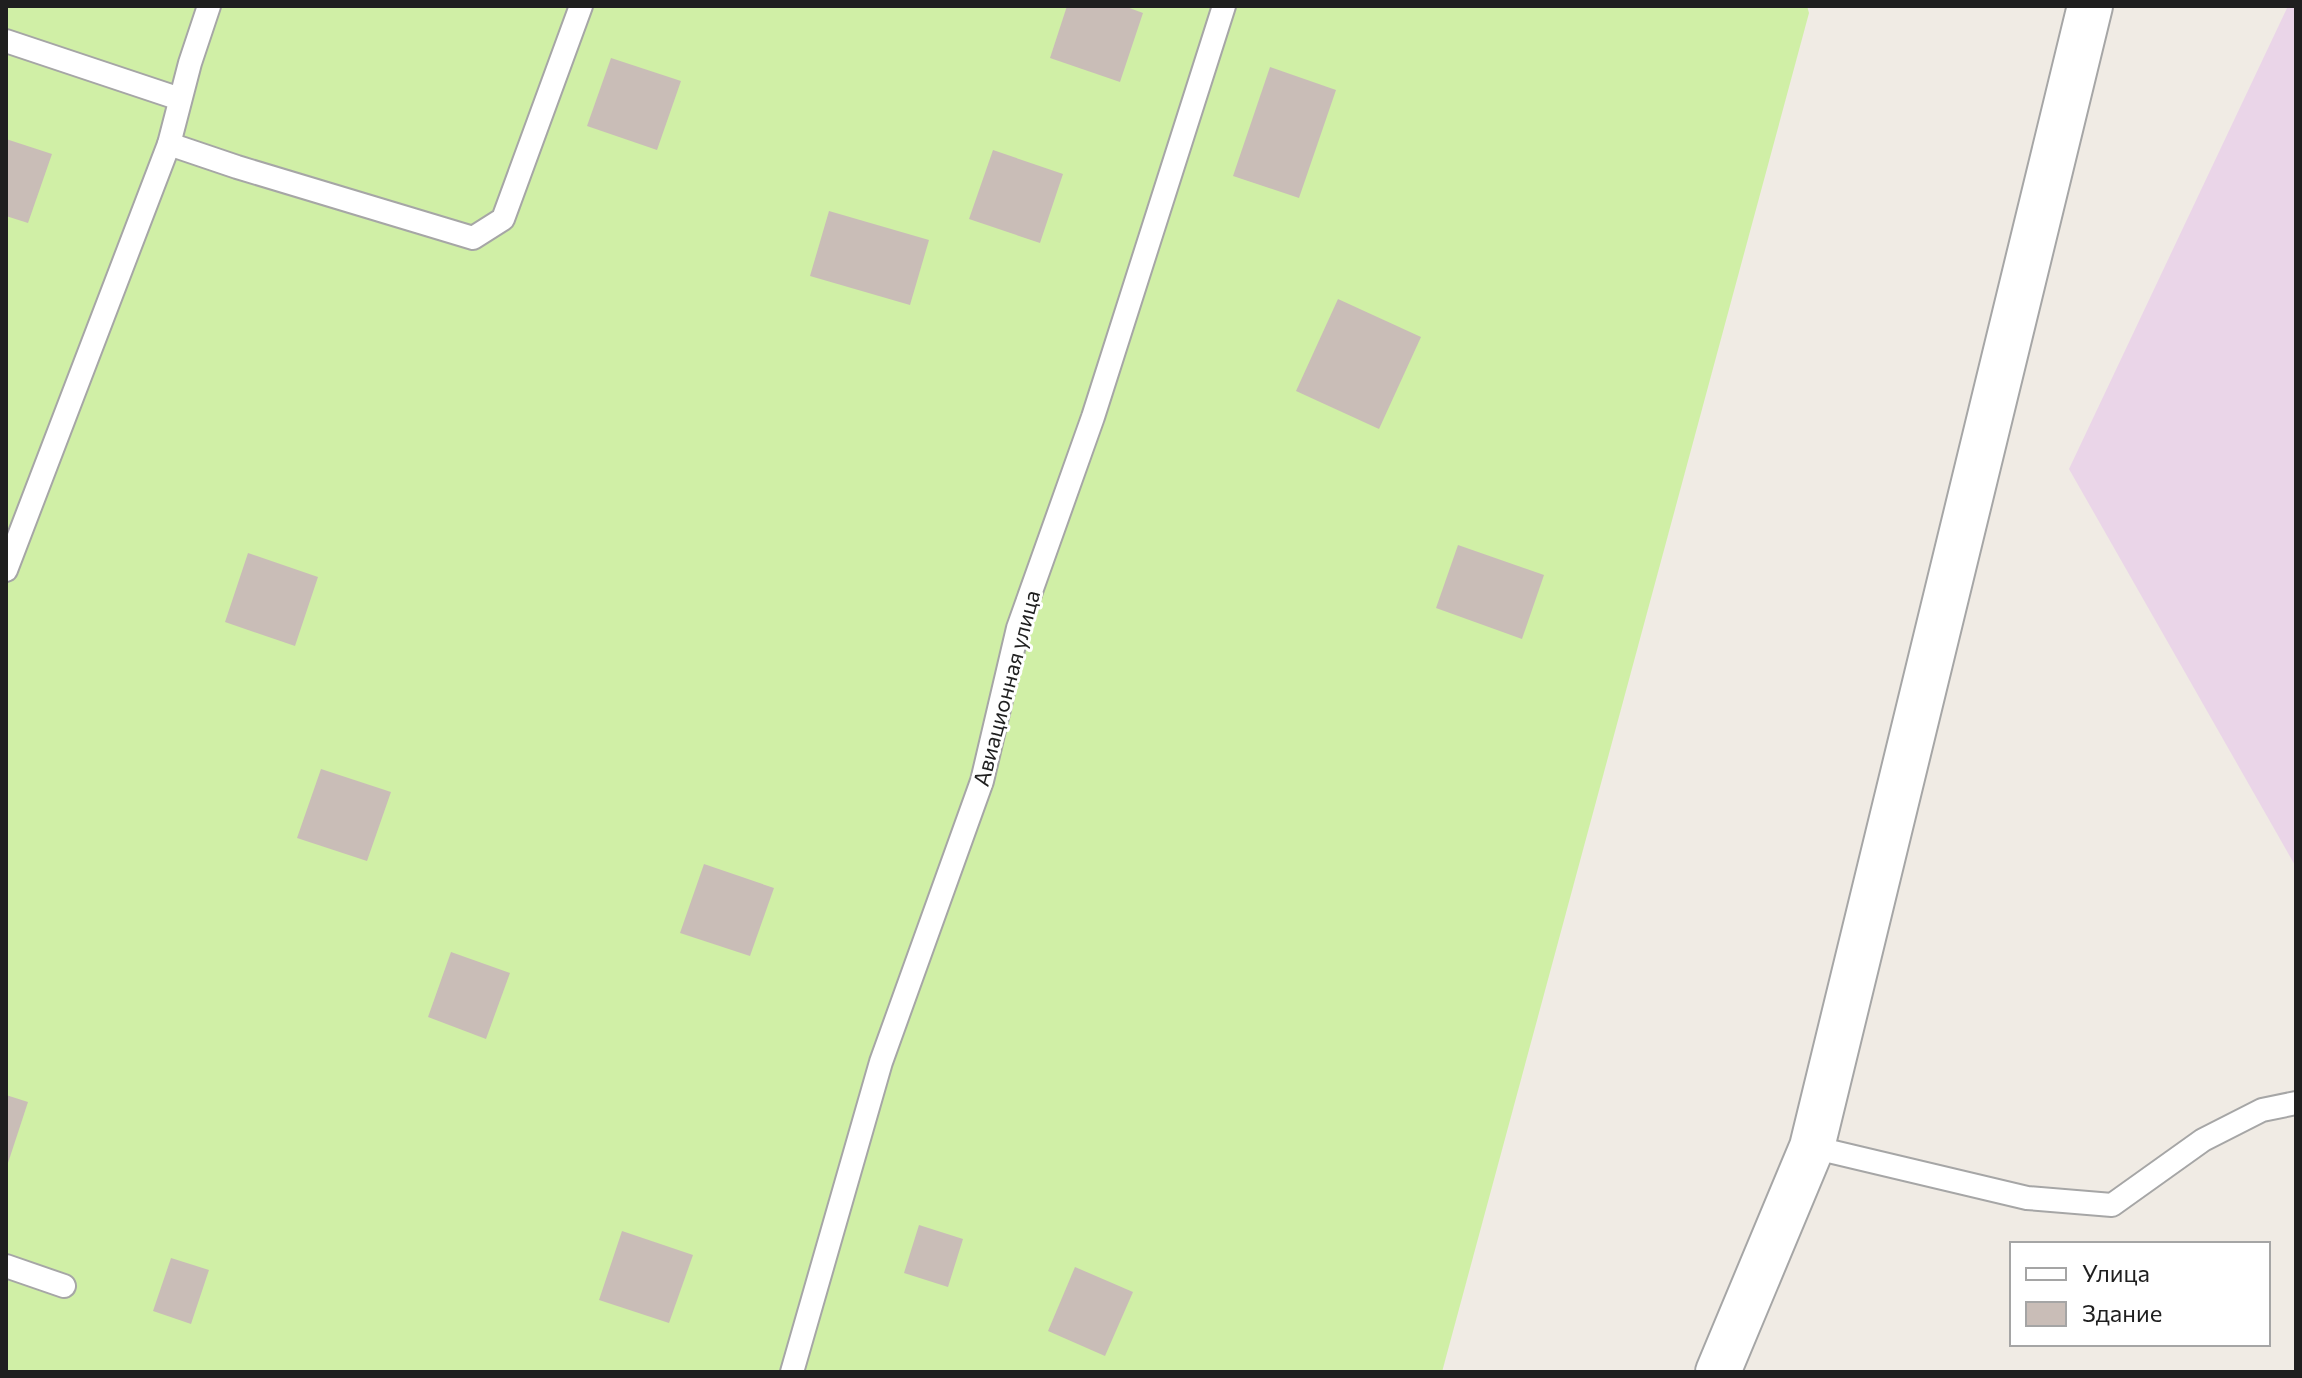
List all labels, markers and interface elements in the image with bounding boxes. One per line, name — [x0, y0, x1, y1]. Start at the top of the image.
street label: Авиационная улица — [967, 587, 1045, 789]
legend — [2010, 1242, 2270, 1346]
text: Улица — [2082, 1258, 2150, 1287]
text: Здание — [2082, 1298, 2162, 1327]

